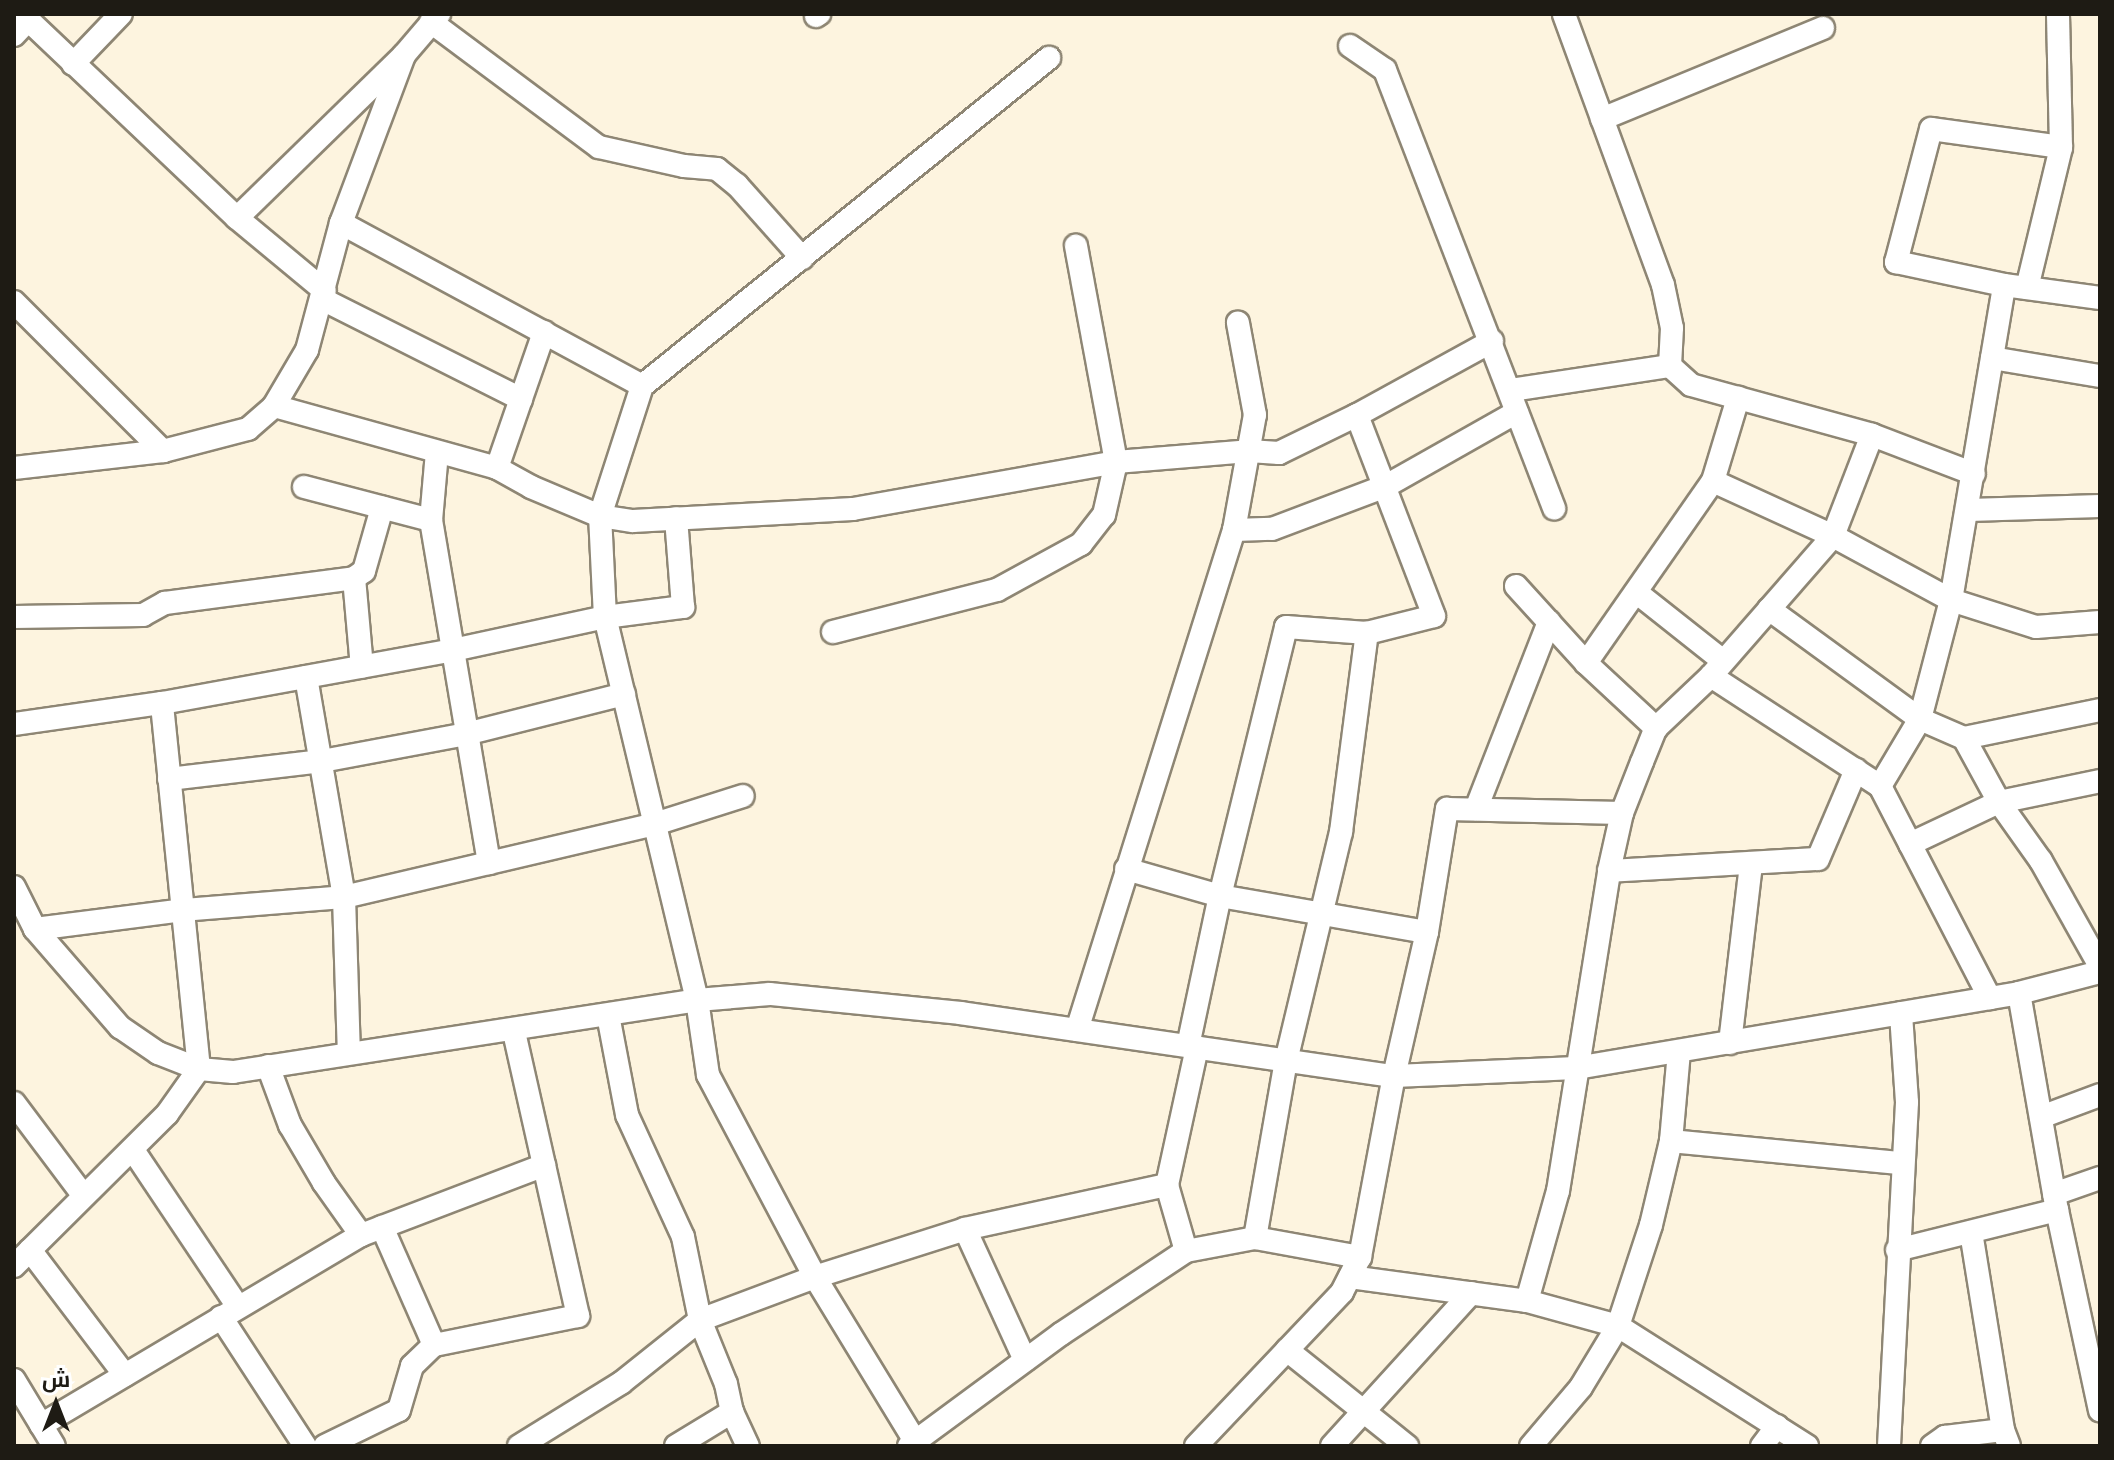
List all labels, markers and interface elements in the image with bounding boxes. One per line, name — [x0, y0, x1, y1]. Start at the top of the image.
north arrow — [16, 1364, 96, 1444]
text: ش — [42, 1366, 70, 1393]

